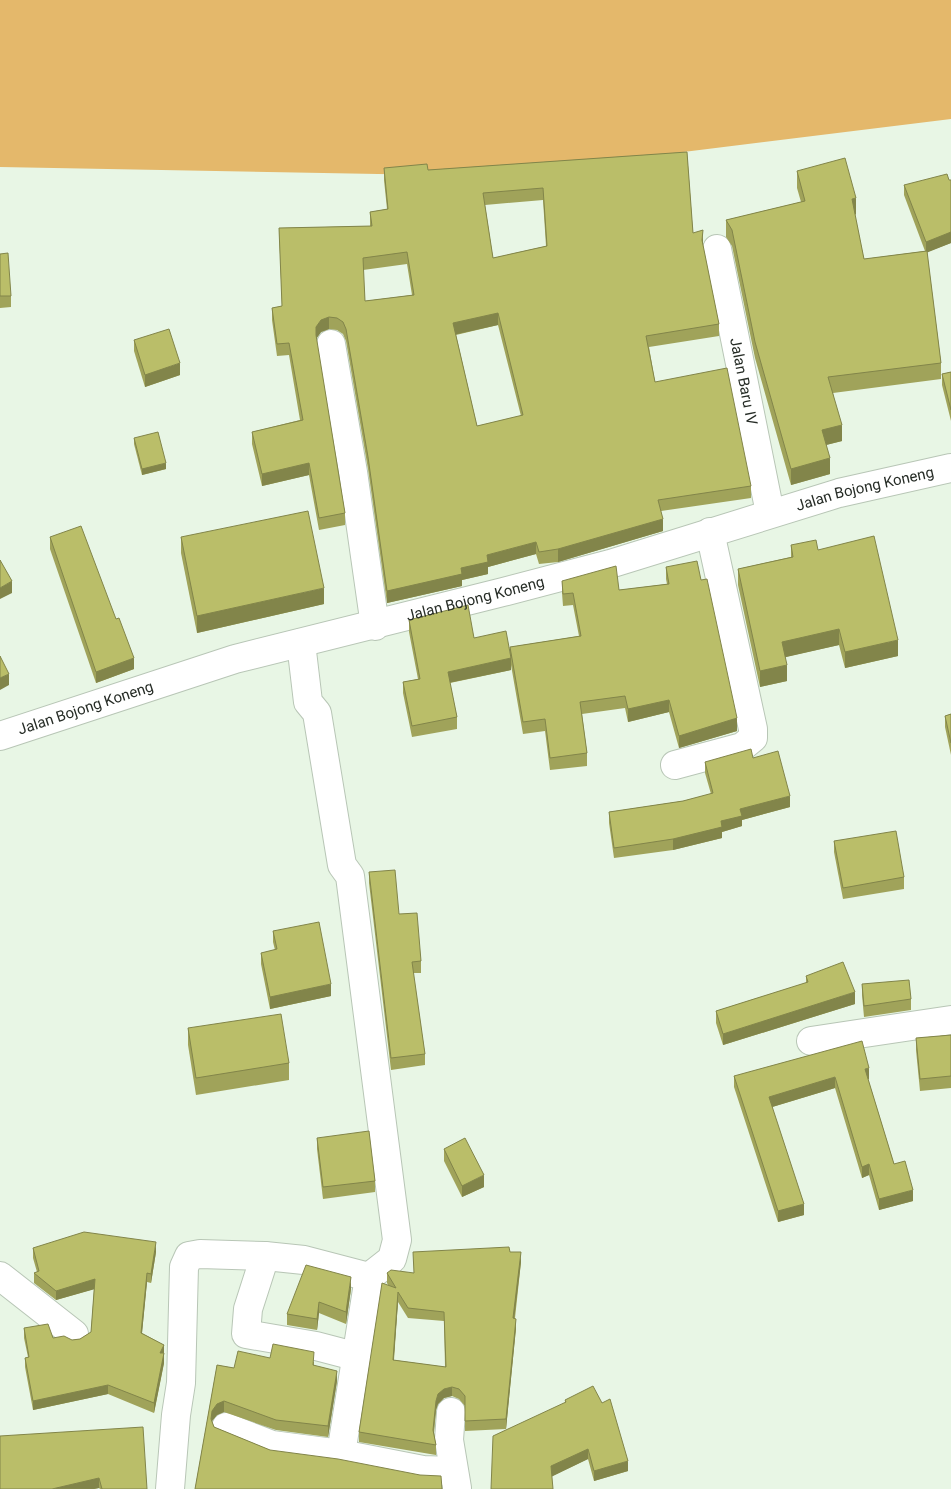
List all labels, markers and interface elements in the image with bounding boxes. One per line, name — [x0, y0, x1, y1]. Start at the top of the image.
street label: Jalan Baru IV — [726, 336, 761, 427]
street label: Jalan Bojong Koneng — [794, 463, 936, 515]
street label: Jalan Bojong Koneng — [404, 573, 546, 625]
street label: Jalan Bojong Koneng — [15, 677, 156, 739]

